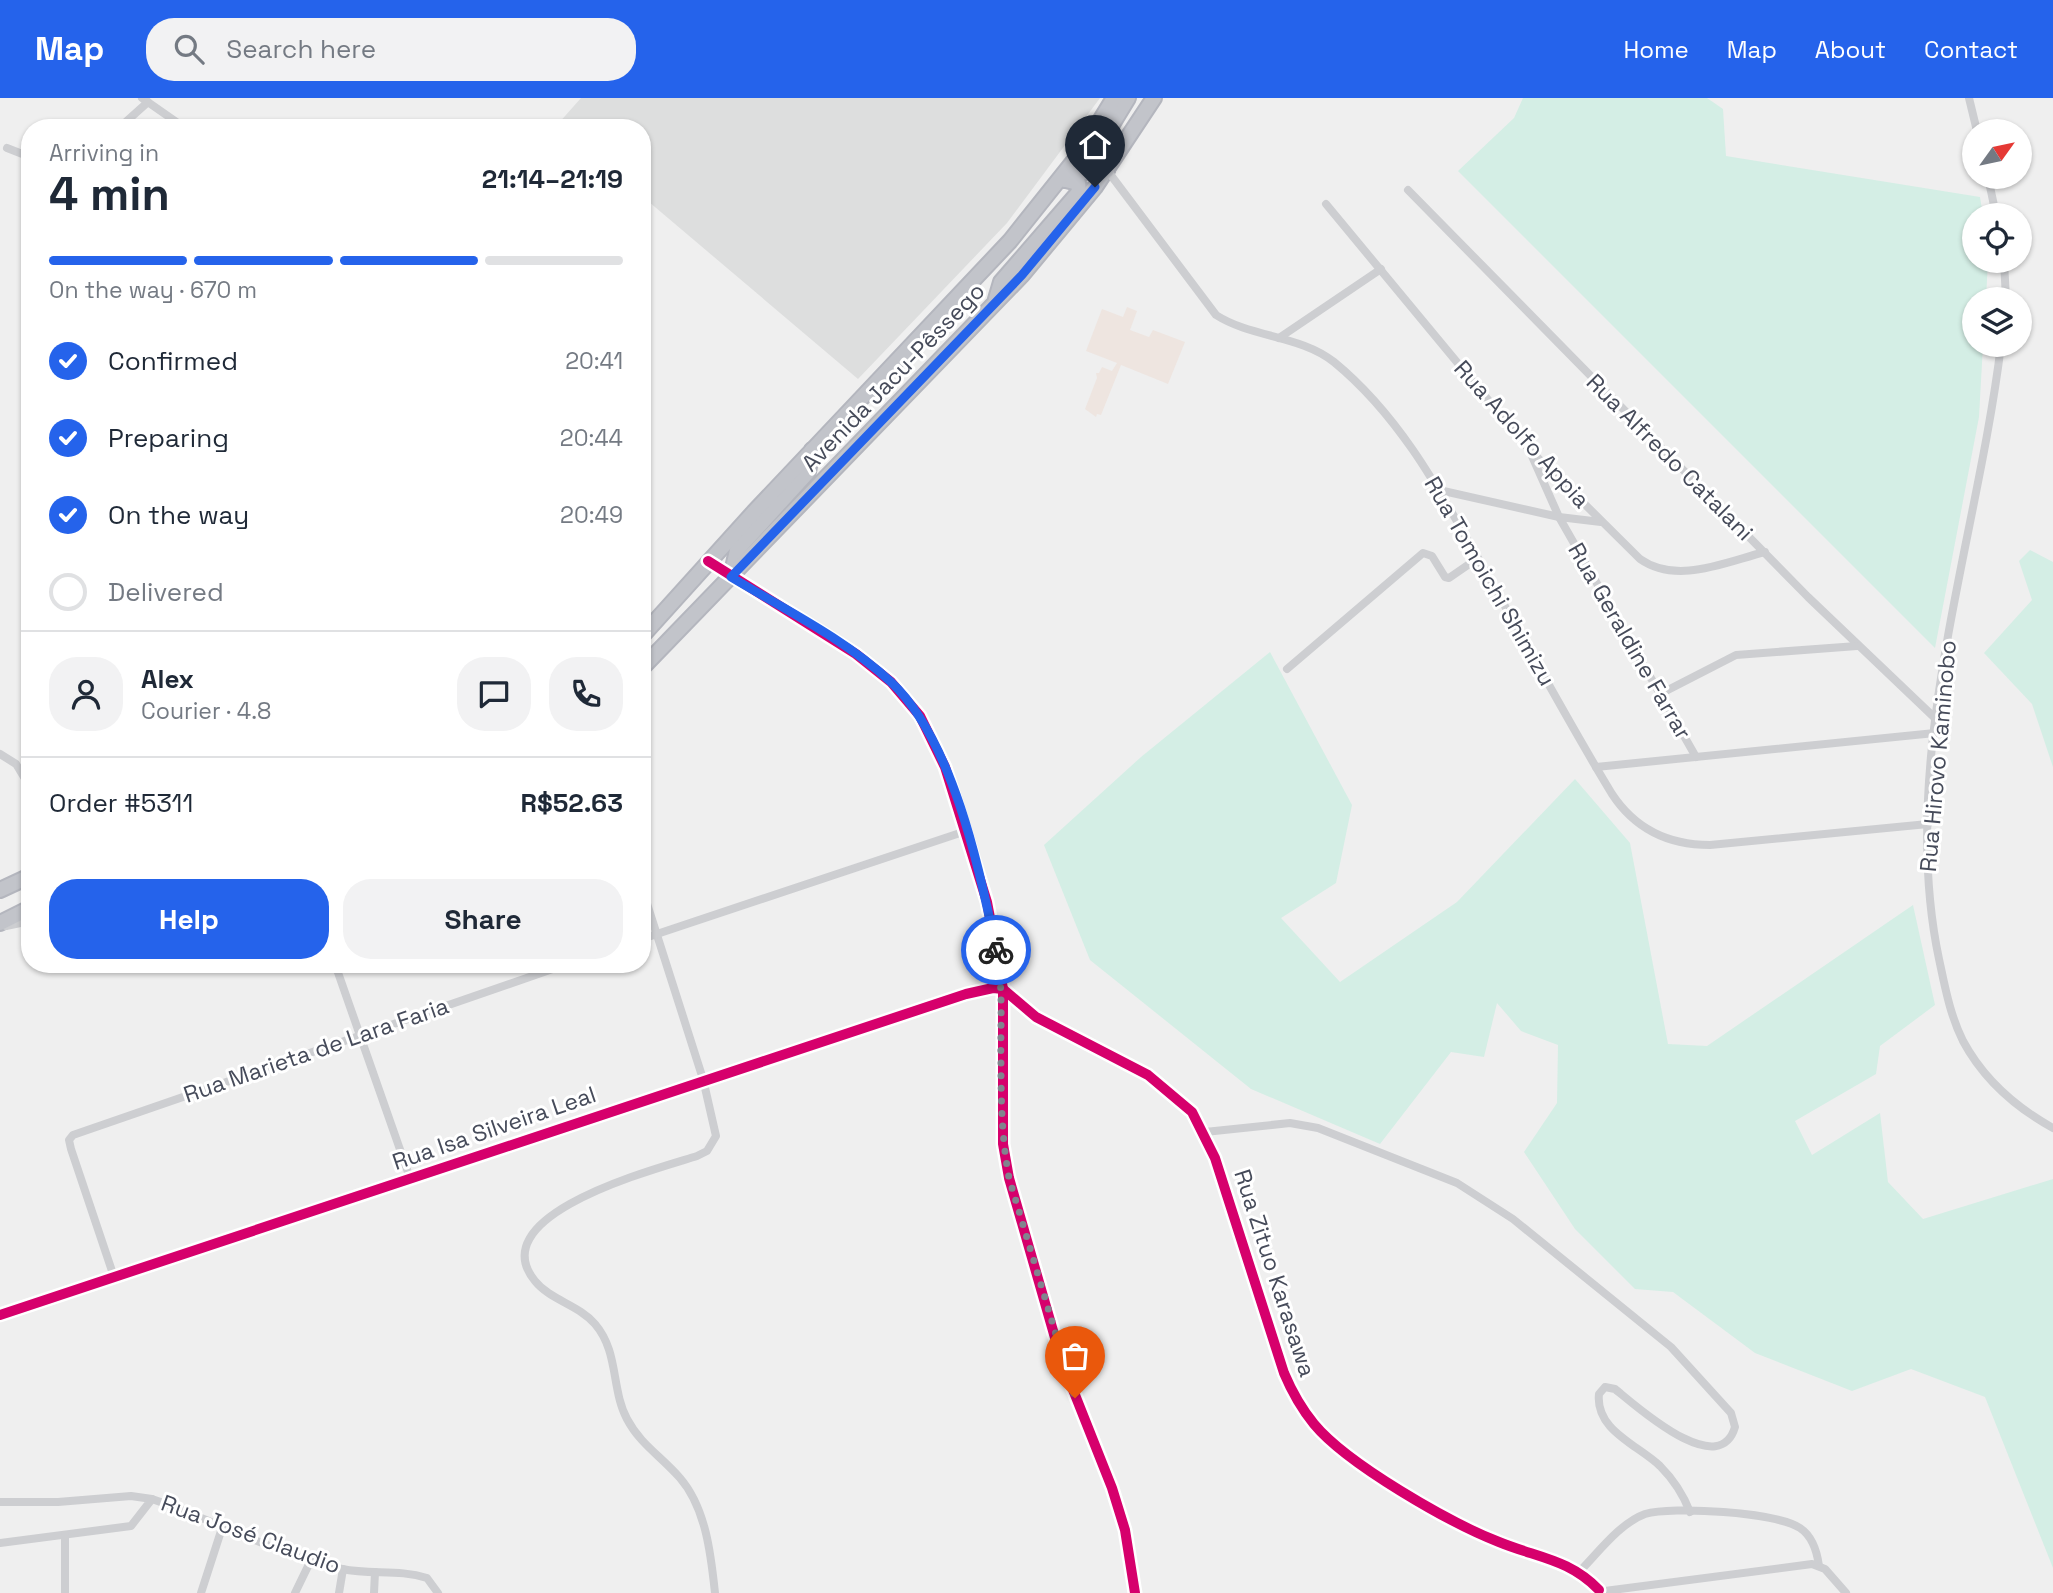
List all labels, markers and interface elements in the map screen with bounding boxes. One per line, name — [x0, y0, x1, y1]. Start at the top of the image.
search box — [146, 18, 636, 81]
text: Map — [35, 28, 104, 70]
icon: search — [170, 30, 208, 68]
text: Search here — [226, 32, 376, 66]
text: Home — [1623, 34, 1689, 65]
text: Map — [1727, 34, 1777, 65]
text: About — [1815, 34, 1886, 65]
text: Contact — [1924, 34, 2018, 65]
pin — [1065, 115, 1125, 187]
north arrow — [1962, 119, 2032, 189]
map controls — [1962, 119, 2032, 357]
icon: home — [1076, 126, 1114, 164]
text: Arriving in — [49, 138, 159, 168]
text: 21:14–21:19 — [482, 162, 623, 196]
text: 4 min — [49, 165, 170, 223]
button: locate — [1962, 203, 2032, 273]
text: On the way · 670 m — [49, 275, 257, 305]
street label: Avenida Jacu-Pêssego — [795, 276, 991, 478]
button: layers — [1962, 287, 2032, 357]
icon: check — [49, 342, 87, 380]
text: Confirmed — [108, 344, 238, 378]
text: 20:41 — [565, 346, 623, 376]
street label: Rua Adolfo Appia — [1448, 354, 1596, 514]
street label: Rua Alfredo Catalani — [1580, 367, 1760, 547]
icon: check — [49, 419, 87, 457]
text: Preparing — [108, 421, 229, 455]
text: 20:44 — [560, 423, 623, 453]
street label: Rua Tomoichi Shimizu — [1418, 471, 1562, 691]
icon: check — [49, 496, 87, 534]
text: On the way — [108, 498, 249, 532]
text: 20:49 — [560, 500, 623, 530]
street label: Rua Geraldine Farrar — [1561, 537, 1699, 745]
text: Delivered — [108, 575, 224, 609]
street label: Rua Hirovo Kaminobo — [1913, 639, 1963, 873]
button: person — [49, 657, 123, 731]
button: chat — [457, 657, 531, 731]
button: phone — [549, 657, 623, 731]
text: Alex — [141, 662, 194, 696]
text: Courier · 4.8 — [141, 696, 271, 726]
text: Order #5311 — [49, 786, 193, 820]
text: R$52.63 — [521, 786, 623, 820]
button: Help — [49, 879, 329, 959]
button: Share — [343, 879, 623, 959]
courier — [961, 915, 1031, 985]
icon: bike — [977, 931, 1015, 969]
street label: Rua Marieta de Lara Faria — [179, 990, 453, 1110]
street label: Rua Isa Silveira Leal — [388, 1079, 600, 1177]
street label: Rua Zituo Karasawa — [1227, 1165, 1323, 1381]
pin — [1045, 1326, 1105, 1398]
icon: bag — [1056, 1337, 1094, 1375]
street label: Rua José Claudio — [157, 1488, 345, 1580]

